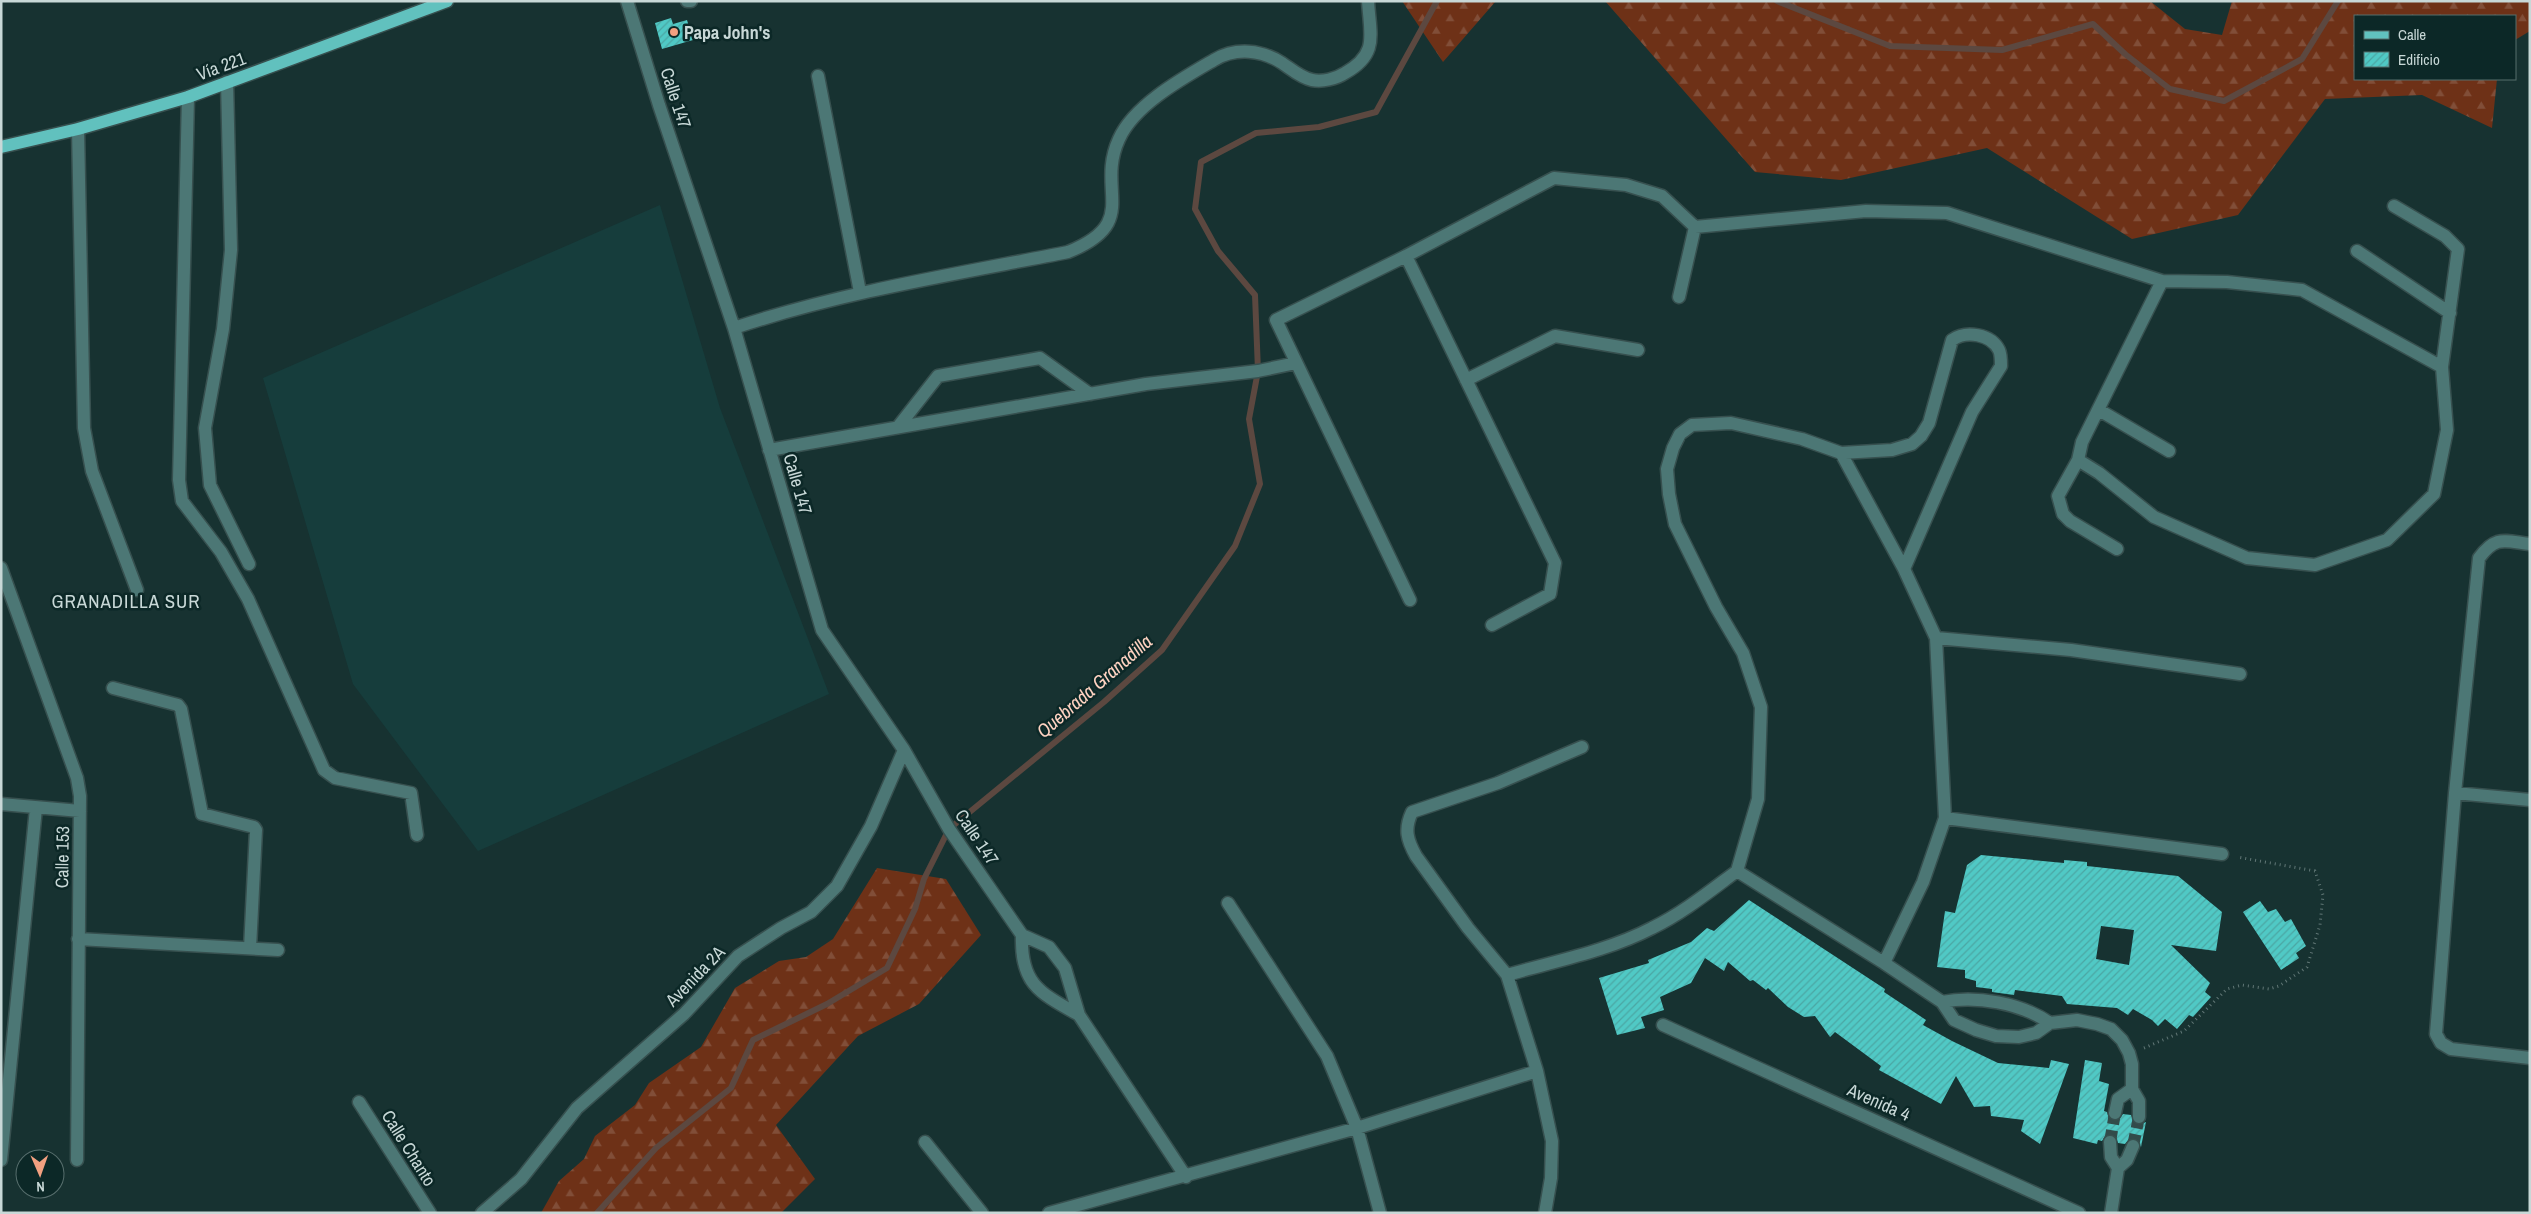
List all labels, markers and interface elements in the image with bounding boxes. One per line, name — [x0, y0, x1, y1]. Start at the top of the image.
legend — [2354, 15, 2516, 80]
place label: Papa John's — [684, 20, 770, 45]
text: Calle — [2398, 24, 2426, 45]
marker: Papa John's — [668, 26, 680, 38]
street label: Vía 221 — [193, 45, 250, 86]
text: Edificio — [2398, 49, 2440, 70]
street label: Calle 147 — [654, 64, 698, 132]
street label: Calle 147 — [777, 451, 819, 517]
district label: GRANADILLA SUR — [51, 588, 201, 614]
water label: Quebrada Granadilla — [1031, 628, 1158, 744]
street label: Calle 147 — [949, 804, 1005, 870]
street label: Calle 153 — [49, 826, 75, 888]
street label: Avenida 2A — [659, 940, 731, 1013]
street label: Avenida 4 — [1843, 1077, 1914, 1127]
street label: Calle Chanto — [376, 1105, 442, 1191]
north arrow — [15, 1149, 65, 1199]
text: N — [36, 1178, 45, 1196]

